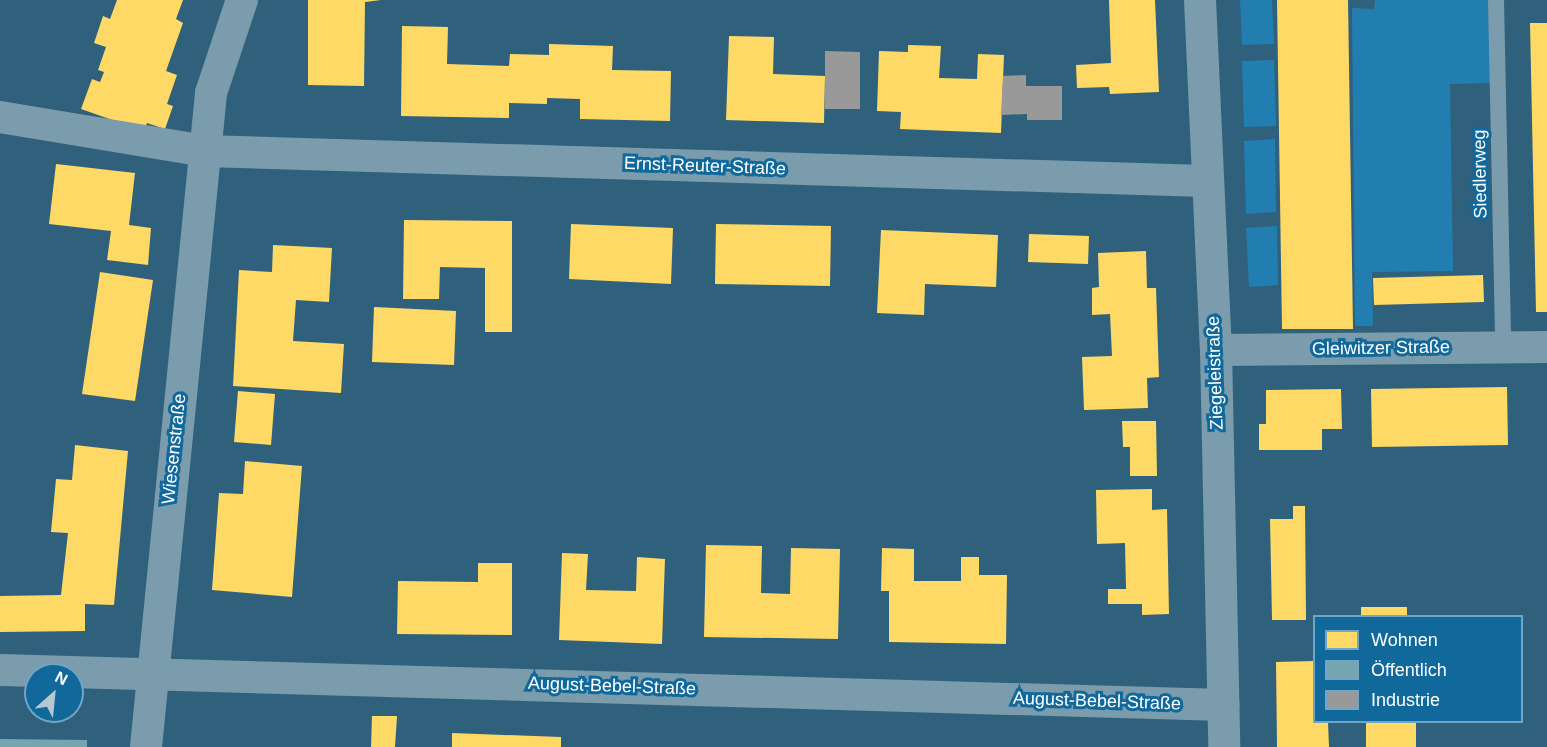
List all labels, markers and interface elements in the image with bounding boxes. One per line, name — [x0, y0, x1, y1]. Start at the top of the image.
street label: Siedlerweg — [1468, 129, 1492, 219]
street label: Ernst-Reuter-Straße — [624, 152, 786, 180]
street label: Ziegeleistraße — [1202, 316, 1228, 430]
street label: Gleiwitzer Straße — [1312, 336, 1450, 360]
street label: Wiesenstraße — [157, 393, 191, 505]
legend — [1313, 615, 1523, 723]
text: Wohnen — [1371, 630, 1438, 650]
text: Öffentlich — [1371, 660, 1447, 680]
north arrow — [24, 663, 84, 723]
text: N — [52, 668, 71, 688]
street label: August-Bebel-Straße — [528, 672, 696, 700]
street label: August-Bebel-Straße — [1013, 687, 1181, 715]
text: Industrie — [1371, 690, 1440, 710]

